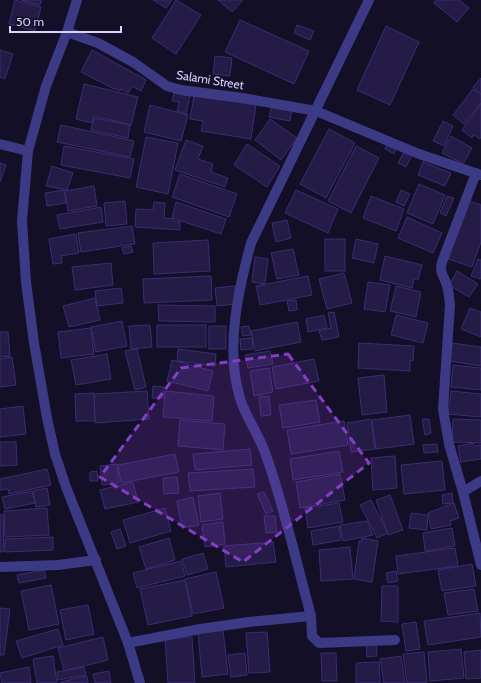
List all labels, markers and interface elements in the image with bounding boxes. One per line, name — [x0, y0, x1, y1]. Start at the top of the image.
scale bar — [10, 8, 121, 34]
text: 50 m — [16, 14, 44, 29]
street label: Salami Street — [175, 67, 245, 92]

